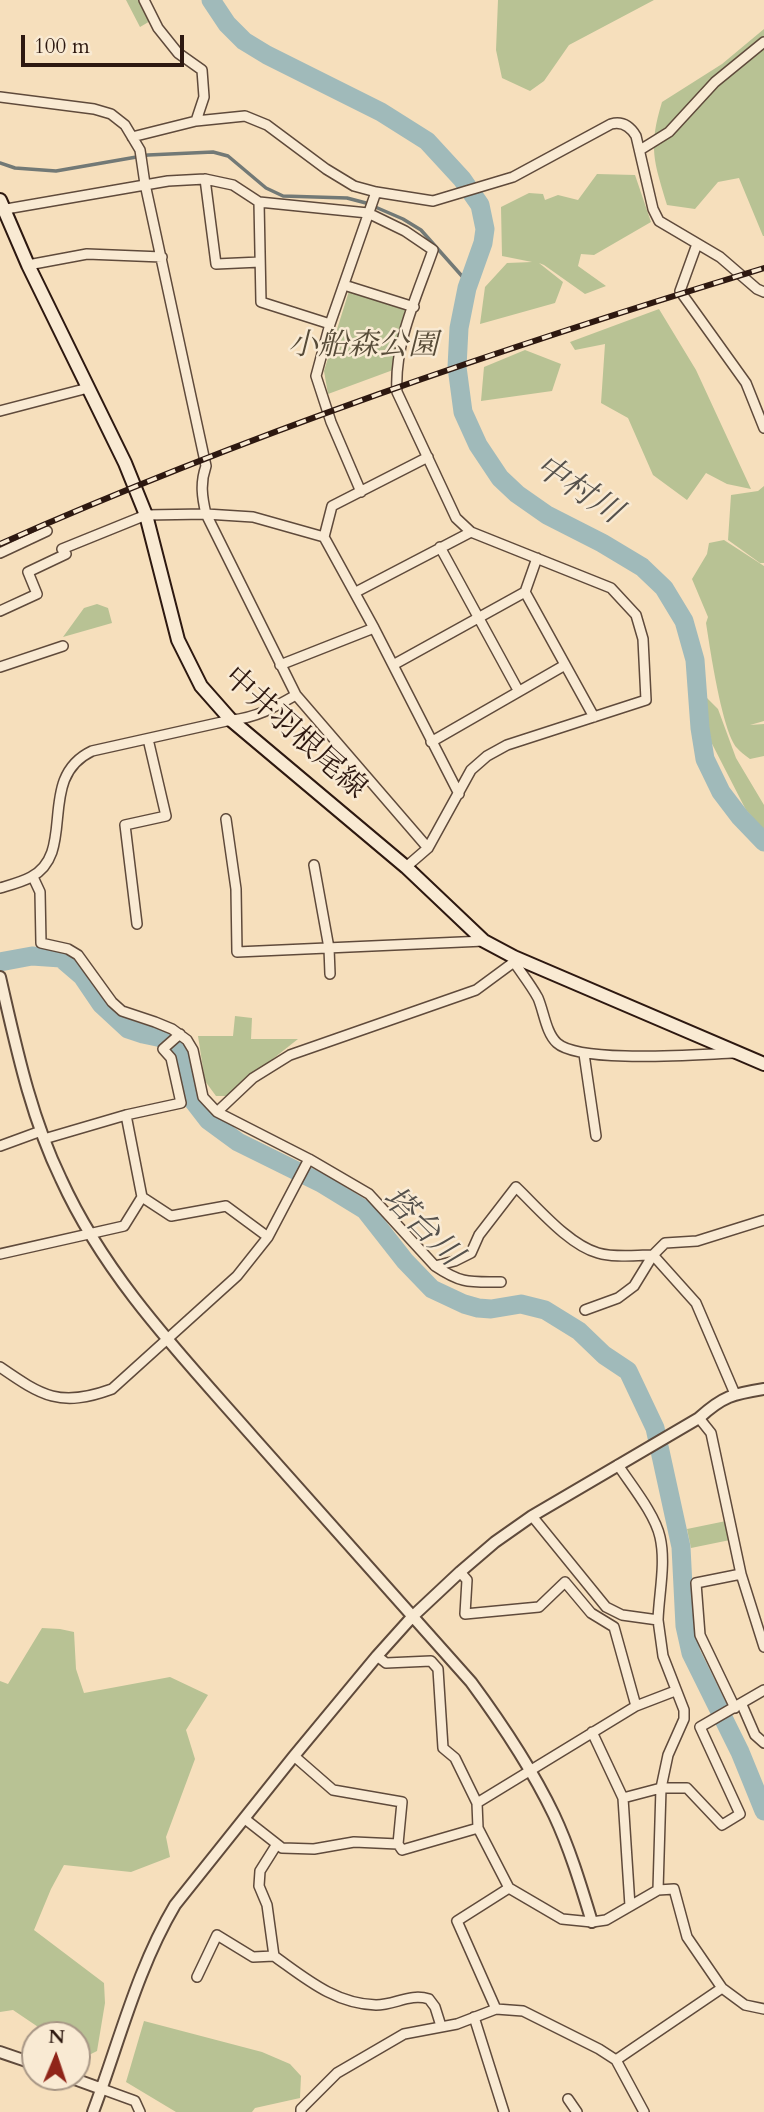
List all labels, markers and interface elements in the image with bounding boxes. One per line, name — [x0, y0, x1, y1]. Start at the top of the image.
scale bar — [24, 21, 187, 65]
text: 100 m — [34, 32, 90, 61]
park label: 小船森公園 — [288, 329, 438, 365]
water label: 中村川 — [526, 449, 628, 533]
street label: 中井羽根尾線 — [215, 660, 373, 808]
water label: 塔台川 — [373, 1180, 469, 1276]
north arrow — [21, 2021, 91, 2091]
text: N — [48, 2024, 65, 2050]

